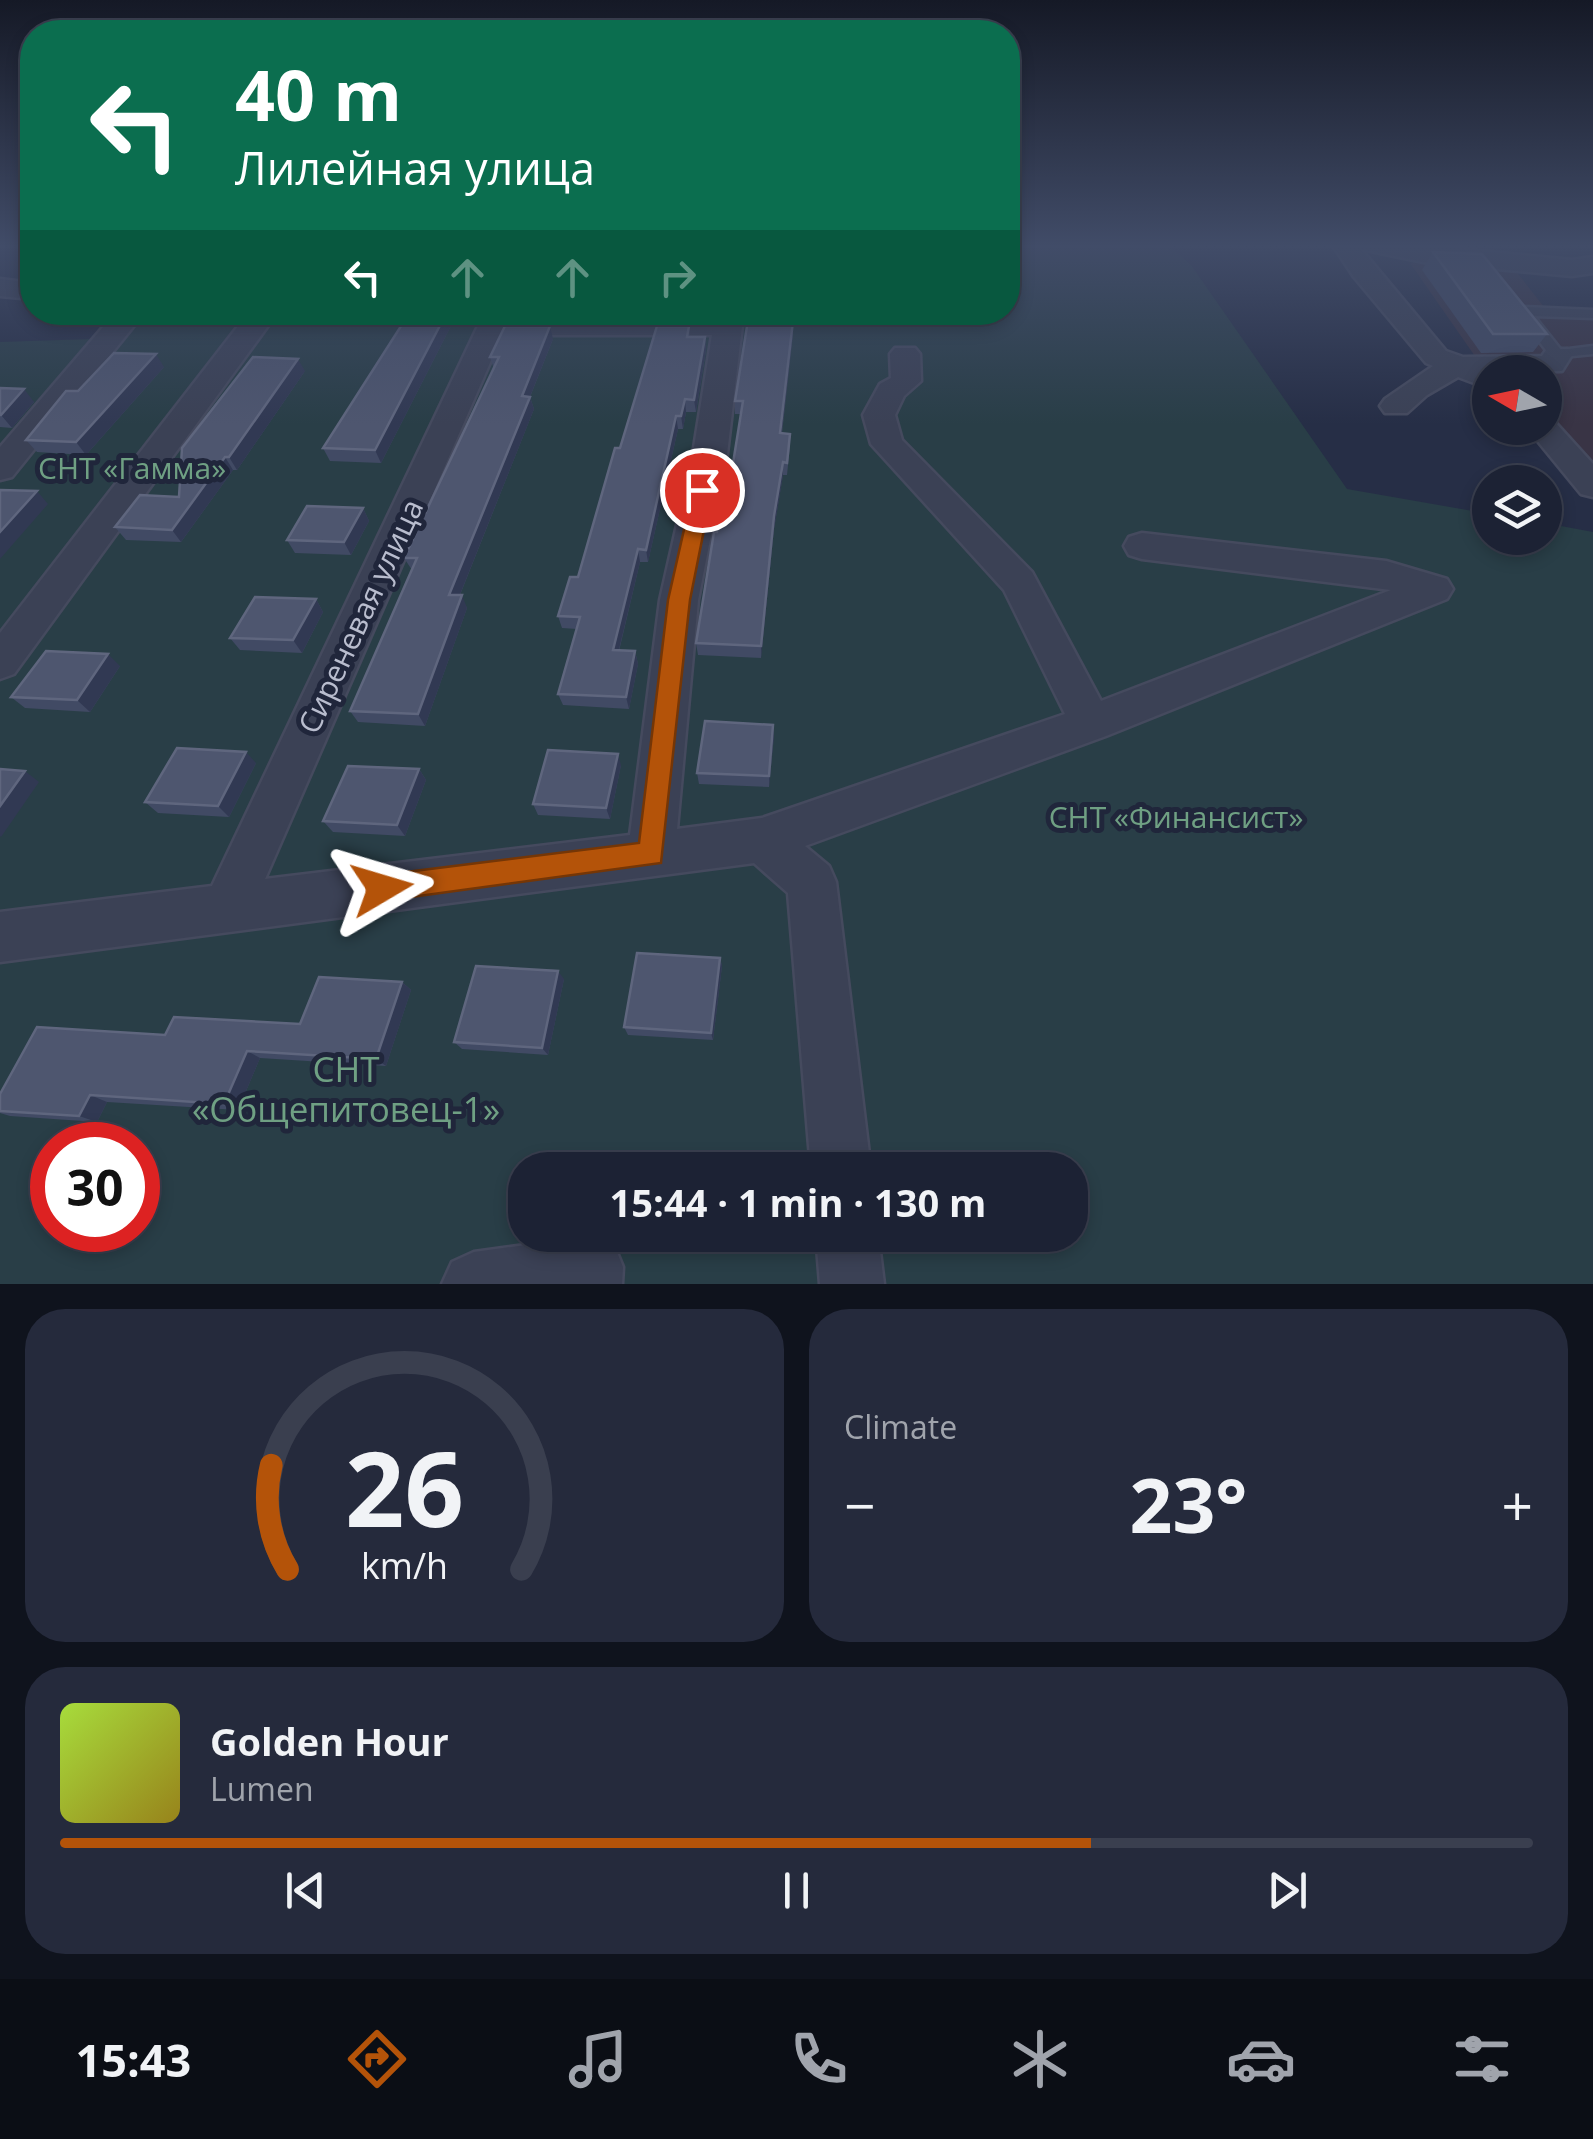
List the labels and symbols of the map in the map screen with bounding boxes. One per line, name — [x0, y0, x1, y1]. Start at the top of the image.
north arrow — [1472, 355, 1562, 445]
park label: СНТ «Гамма» — [38, 447, 226, 488]
pin — [660, 448, 745, 533]
street label: Сиреневая улица — [288, 492, 432, 740]
park label: СНТ «Финансист» — [1049, 796, 1303, 837]
position arrow — [330, 836, 434, 940]
park label: СНТ «Общепитовец-1» — [192, 1045, 500, 1132]
speed limit sign: 30 — [30, 1122, 160, 1252]

